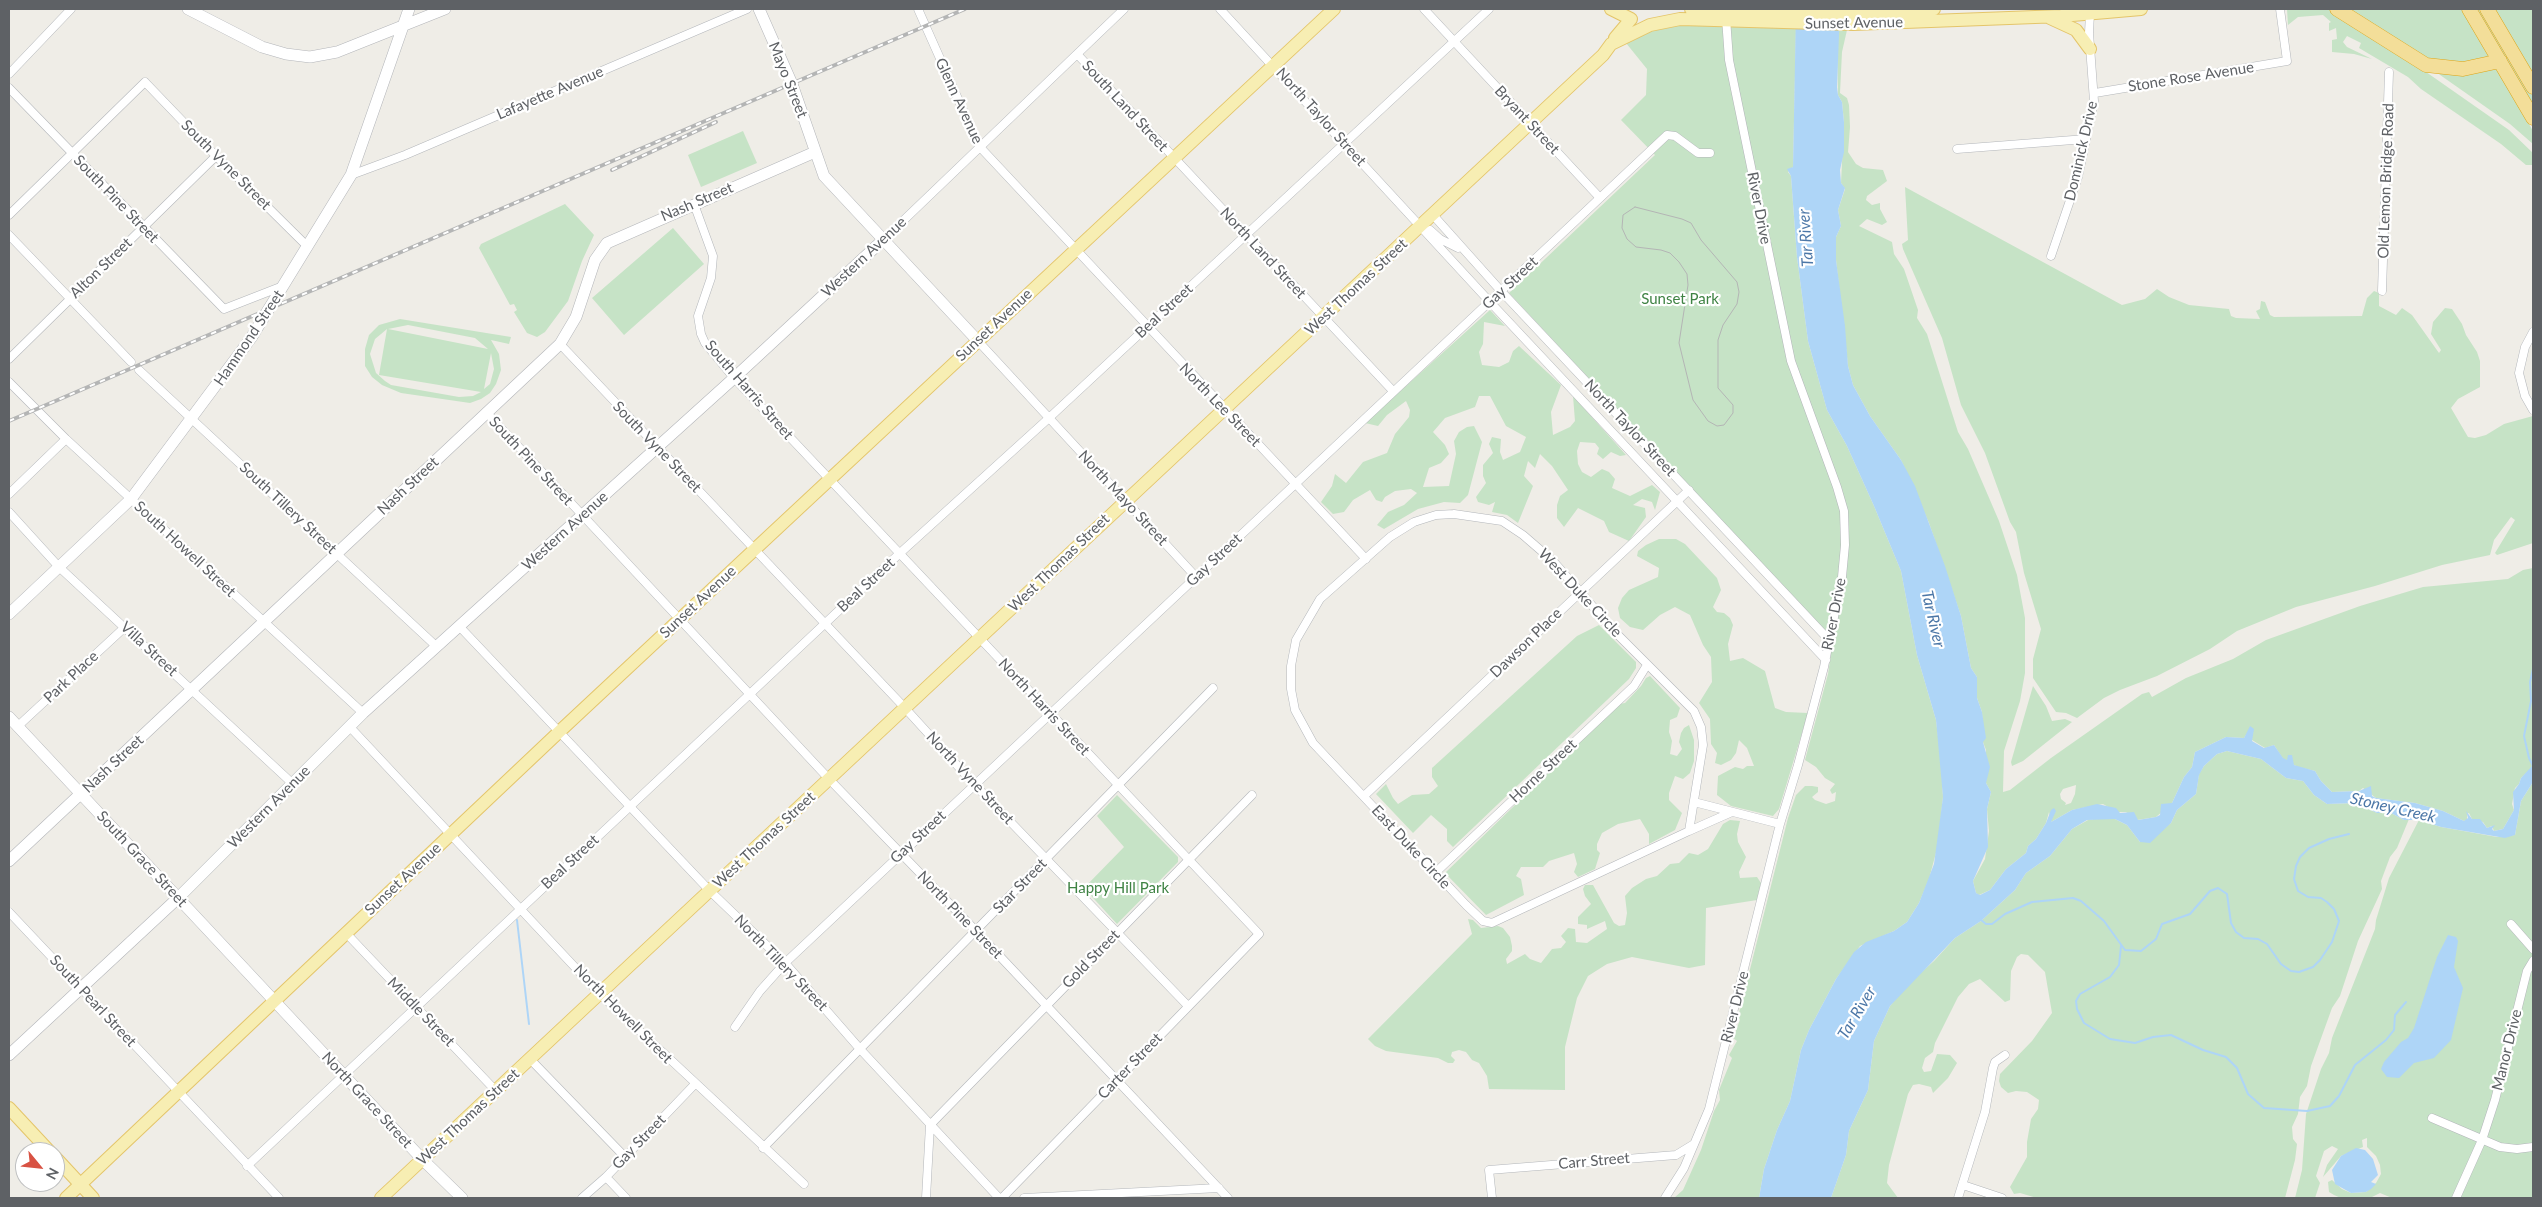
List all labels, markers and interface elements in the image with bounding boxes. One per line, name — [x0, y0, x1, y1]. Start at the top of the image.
street label: Sunset Avenue — [1805, 13, 1903, 33]
street label: Mayo Street — [765, 39, 811, 121]
street label: Glenn Avenue — [931, 55, 987, 147]
street label: South Land Street — [1078, 57, 1172, 155]
street label: Stone Rose Avenue — [2127, 58, 2255, 96]
street label: Lafayette Avenue — [494, 62, 606, 124]
street label: North Taylor Street — [1272, 64, 1370, 170]
street label: Bryant Street — [1491, 82, 1563, 158]
street label: Dominick Drive — [2061, 99, 2101, 203]
street label: Old Lemon Bridge Road — [2374, 103, 2398, 259]
street label: South Vyne Street — [177, 116, 275, 214]
street label: South Pine Street — [70, 151, 162, 247]
street label: River Drive — [1743, 170, 1775, 246]
street label: Nash Street — [658, 179, 736, 225]
street label: North Land Street — [1216, 204, 1310, 302]
water label: Tar River — [1794, 208, 1818, 268]
street label: Western Avenue — [818, 213, 910, 301]
street label: Alton Street — [66, 234, 136, 302]
street label: West Thomas Street — [1301, 235, 1411, 339]
street label: Gay Street — [1479, 253, 1541, 313]
street label: Beal Street — [1132, 280, 1196, 342]
street label: Sunset Avenue — [952, 285, 1036, 365]
street label: Hammond Street — [210, 287, 288, 389]
park label: Sunset Park — [1641, 290, 1719, 308]
street label: South Harris Street — [701, 337, 797, 443]
street label: North Lee Street — [1176, 360, 1264, 450]
street label: North Taylor Street — [1581, 376, 1679, 480]
street label: South Vyne Street — [609, 398, 705, 496]
street label: South Pine Street — [485, 413, 577, 509]
street label: North Mayo Street — [1074, 447, 1172, 549]
street label: Nash Street — [374, 453, 442, 519]
street label: South Tillery Street — [236, 458, 340, 558]
street label: Western Avenue — [518, 488, 612, 574]
street label: South Howell Street — [131, 497, 239, 601]
street label: West Thomas Street — [1005, 510, 1113, 616]
street label: Gay Street — [1183, 530, 1245, 590]
street label: West Duke Circle — [1534, 545, 1626, 641]
street label: Beal Street — [834, 554, 898, 616]
street label: Sunset Avenue — [656, 562, 740, 642]
street label: River Drive — [1818, 576, 1850, 652]
water label: Tar River — [1917, 589, 1949, 649]
street label: Dawson Place — [1486, 604, 1566, 682]
street label: Villa Street — [117, 618, 181, 680]
street label: Park Place — [40, 647, 102, 707]
street label: North Harris Street — [995, 655, 1093, 759]
street label: North Vyne Street — [923, 728, 1017, 828]
street label: Nash Street — [79, 731, 147, 797]
street label: Horne Street — [1506, 735, 1580, 807]
street label: Western Avenue — [224, 762, 314, 852]
street label: West Thomas Street — [709, 788, 819, 892]
water label: Stoney Creek — [2348, 789, 2438, 827]
street label: East Duke Circle — [1368, 801, 1454, 893]
street label: South Grace Street — [93, 807, 191, 911]
street label: Gay Street — [887, 807, 949, 867]
street label: Beal Street — [538, 831, 602, 893]
street label: Sunset Avenue — [361, 839, 445, 919]
street label: Star Street — [989, 855, 1051, 917]
street label: North Pine Street — [914, 867, 1006, 963]
park label: Happy Hill Park — [1067, 879, 1169, 897]
street label: North Tillery Street — [731, 911, 831, 1015]
street label: Gold Street — [1059, 926, 1123, 992]
street label: South Pearl Street — [46, 951, 140, 1051]
street label: North Howell Street — [570, 961, 676, 1067]
street label: River Drive — [1717, 969, 1753, 1045]
street label: Middle Street — [384, 974, 458, 1050]
water label: Tar River — [1834, 983, 1880, 1043]
street label: Manor Drive — [2488, 1008, 2526, 1092]
street label: Carter Street — [1094, 1029, 1166, 1103]
street label: North Grace Street — [318, 1048, 416, 1152]
street label: West Thomas Street — [413, 1065, 523, 1169]
street label: Gay Street — [608, 1111, 670, 1173]
north arrow — [15, 1142, 65, 1192]
street label: Carr Street — [1557, 1149, 1631, 1173]
text: N — [43, 1165, 63, 1183]

